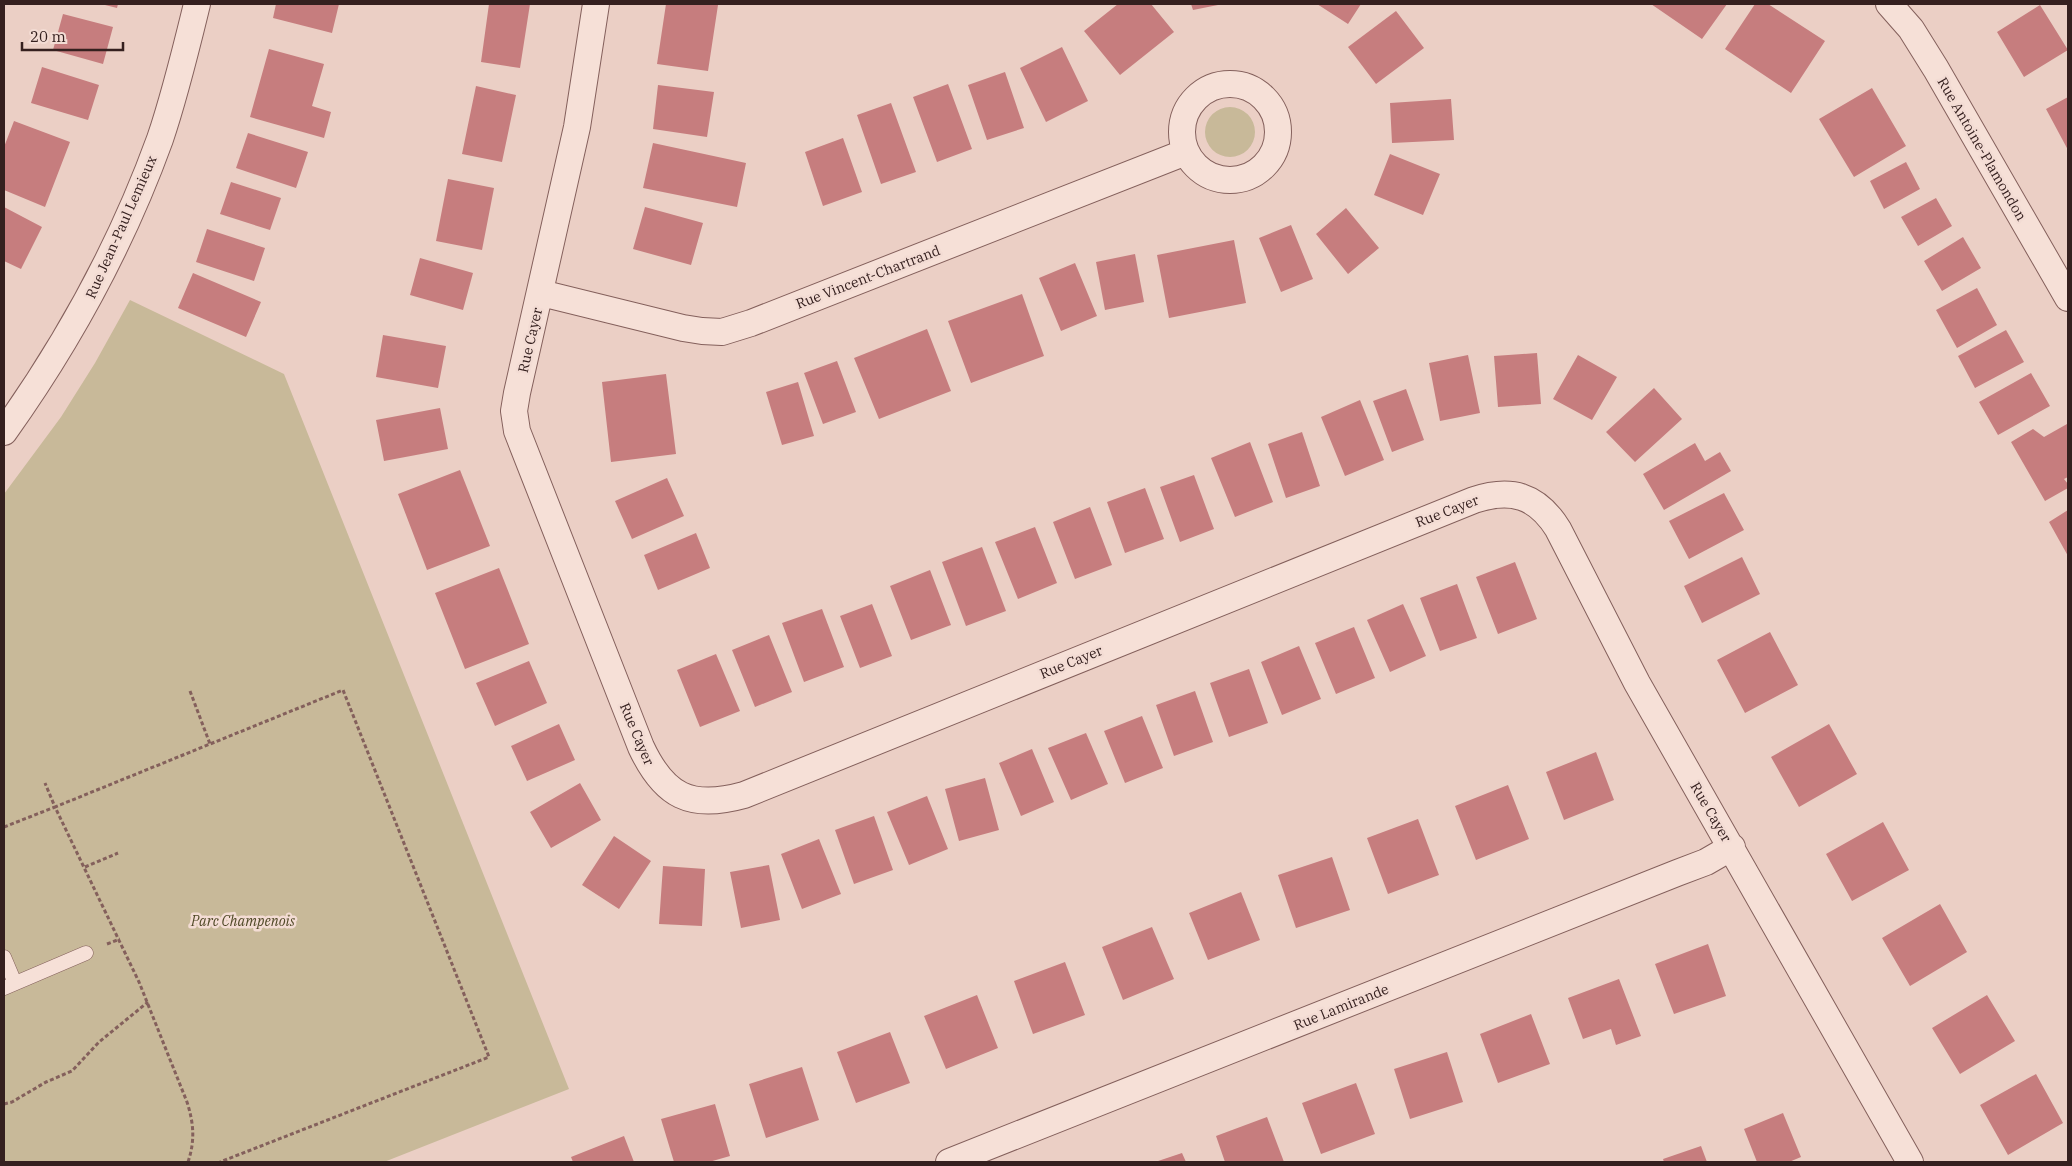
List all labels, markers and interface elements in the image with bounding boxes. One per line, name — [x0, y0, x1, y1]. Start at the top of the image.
scale bar — [22, 20, 124, 52]
text: 20 m — [30, 27, 66, 46]
street label: Rue Antoine-Plamondon — [1934, 74, 2031, 224]
street label: Rue Jean-Paul Lemieux — [81, 153, 161, 301]
street label: Rue Vincent-Chartrand — [793, 241, 943, 313]
street label: Rue Cayer — [514, 305, 546, 374]
street label: Rue Cayer — [1413, 490, 1482, 531]
street label: Rue Cayer — [1037, 641, 1106, 683]
street label: Rue Cayer — [616, 700, 659, 769]
street label: Rue Cayer — [1687, 779, 1736, 846]
park label: Parc Champenois — [190, 912, 296, 930]
street label: Rue Lamirande — [1291, 980, 1391, 1034]

